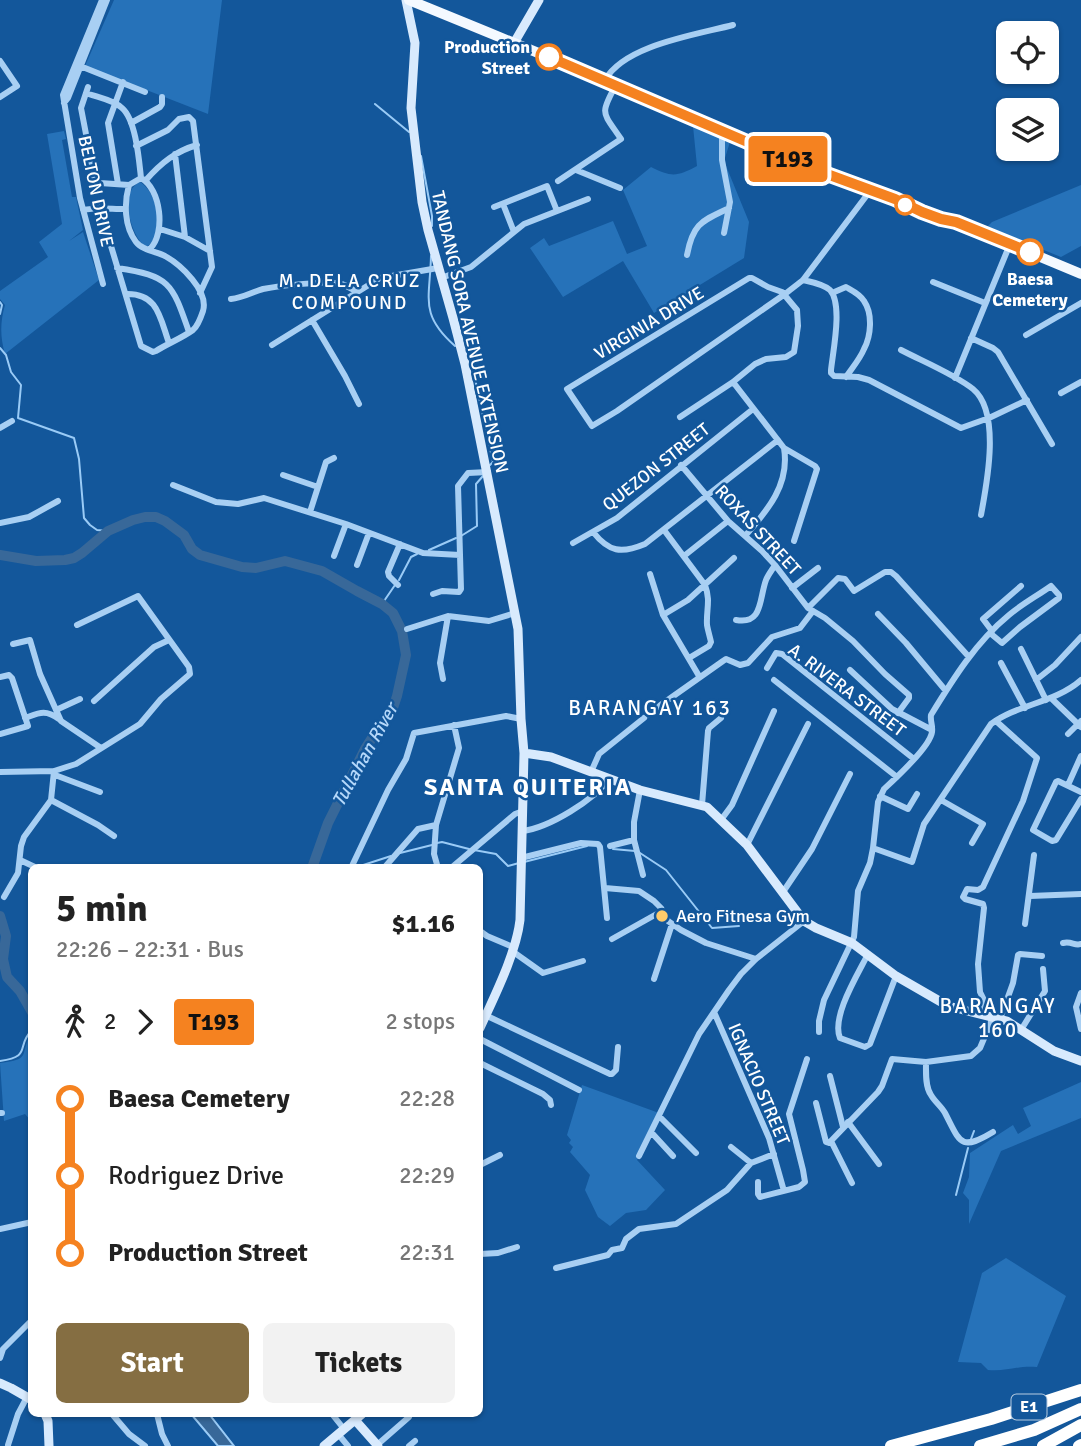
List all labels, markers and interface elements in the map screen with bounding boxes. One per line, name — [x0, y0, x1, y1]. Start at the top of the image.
map controls — [996, 21, 1059, 161]
button: locate — [996, 21, 1059, 84]
place label: Production Street — [444, 36, 530, 79]
marker: Production Street — [536, 44, 562, 70]
button: layers — [996, 98, 1059, 161]
street label: BELTON DRIVE — [73, 133, 119, 249]
line badge: T193 — [739, 136, 837, 182]
text: T193 — [762, 144, 814, 174]
street label: TANDANG SORA AVENUE EXTENSION — [427, 189, 513, 475]
unlabelled marker — [895, 195, 915, 215]
marker: Baesa Cemetery — [1017, 239, 1043, 265]
place label: Baesa Cemetery — [992, 268, 1068, 311]
district label: M. DELA CRUZ COMPOUND — [279, 269, 421, 315]
street label: VIRGINIA DRIVE — [590, 282, 708, 364]
street label: QUEZON STREET — [598, 418, 714, 516]
street label: ROXAS STREET — [710, 480, 806, 580]
street label: A. RIVERA STREET — [784, 639, 910, 741]
district label: BARANGAY 163 — [568, 695, 732, 721]
water label: Tullahan River — [327, 696, 405, 811]
district label: SANTA QUITERIA — [424, 772, 632, 802]
text: 5 min — [56, 885, 148, 932]
place label: Aero Fitnesa Gym — [676, 905, 810, 927]
text: $1.16 — [391, 908, 455, 940]
marker: Aero Fitnesa Gym — [654, 908, 670, 924]
text: 22:26 – 22:31 · Bus — [56, 935, 244, 964]
district label: BARANGAY 160 — [939, 993, 1057, 1043]
icon: walk — [56, 1003, 94, 1041]
icon: forward — [126, 1003, 164, 1041]
text: 2 — [104, 1007, 116, 1036]
text: T193 — [188, 1007, 240, 1037]
text: 2 stops — [385, 1007, 455, 1036]
street label: IGNACIO STREET — [723, 1020, 795, 1148]
text: Baesa Cemetery — [108, 1083, 290, 1115]
text: 22:28 — [399, 1084, 455, 1113]
text: Rodriguez Drive — [108, 1160, 284, 1192]
text: 22:29 — [399, 1161, 455, 1190]
text: Production Street — [108, 1237, 308, 1269]
text: 22:31 — [399, 1238, 455, 1267]
button: Start — [56, 1323, 249, 1403]
button: Tickets — [263, 1323, 455, 1403]
road number: E1 — [1012, 1394, 1046, 1420]

